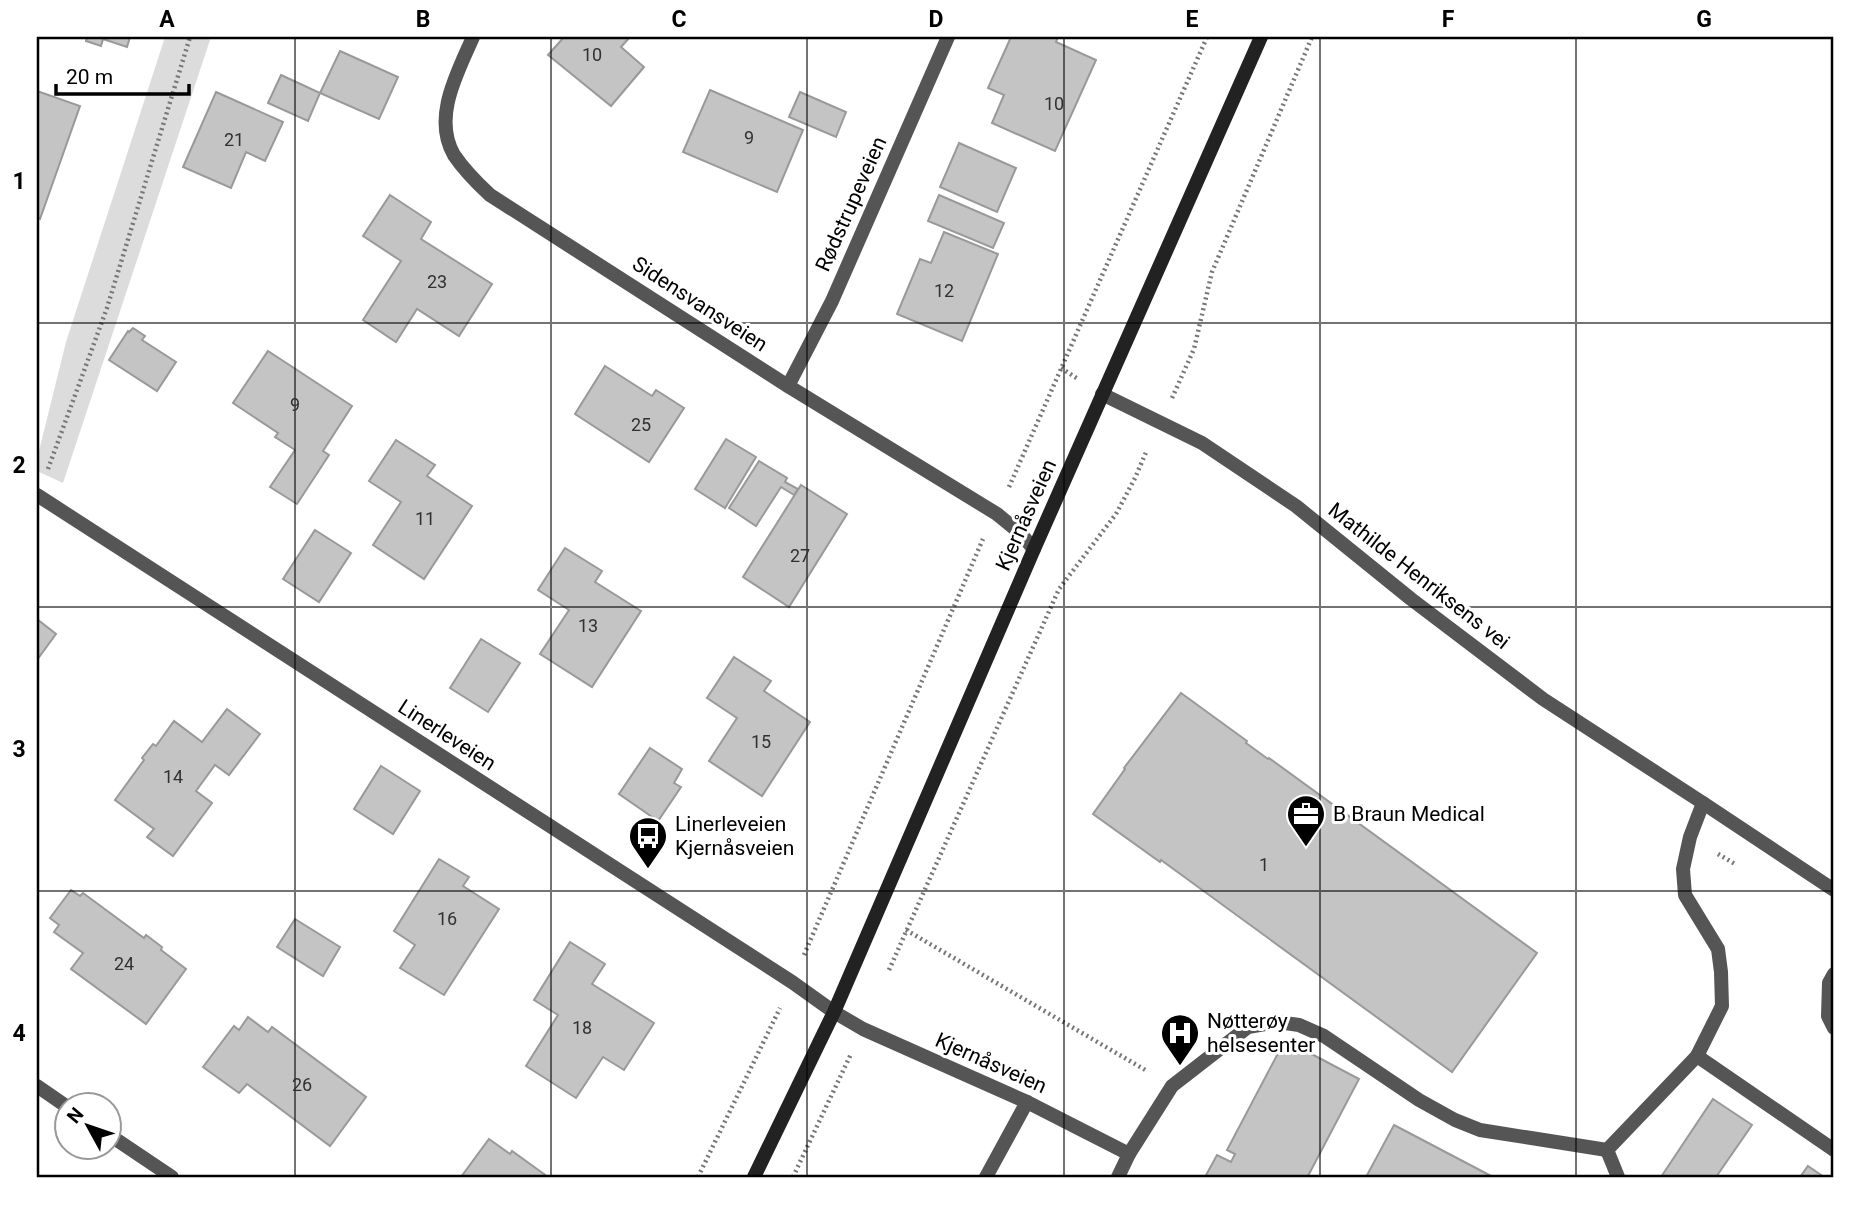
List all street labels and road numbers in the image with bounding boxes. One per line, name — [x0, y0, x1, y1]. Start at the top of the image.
street label: Rødstrupeveien — [811, 133, 891, 275]
street label: Sidensvansveien — [628, 251, 772, 357]
street label: Kjernåsveien — [991, 456, 1061, 574]
street label: Mathilde Henriksens vei — [1324, 498, 1514, 654]
street label: Linerleveien — [394, 695, 500, 775]
street label: Kjernåsveien — [932, 1028, 1050, 1098]

